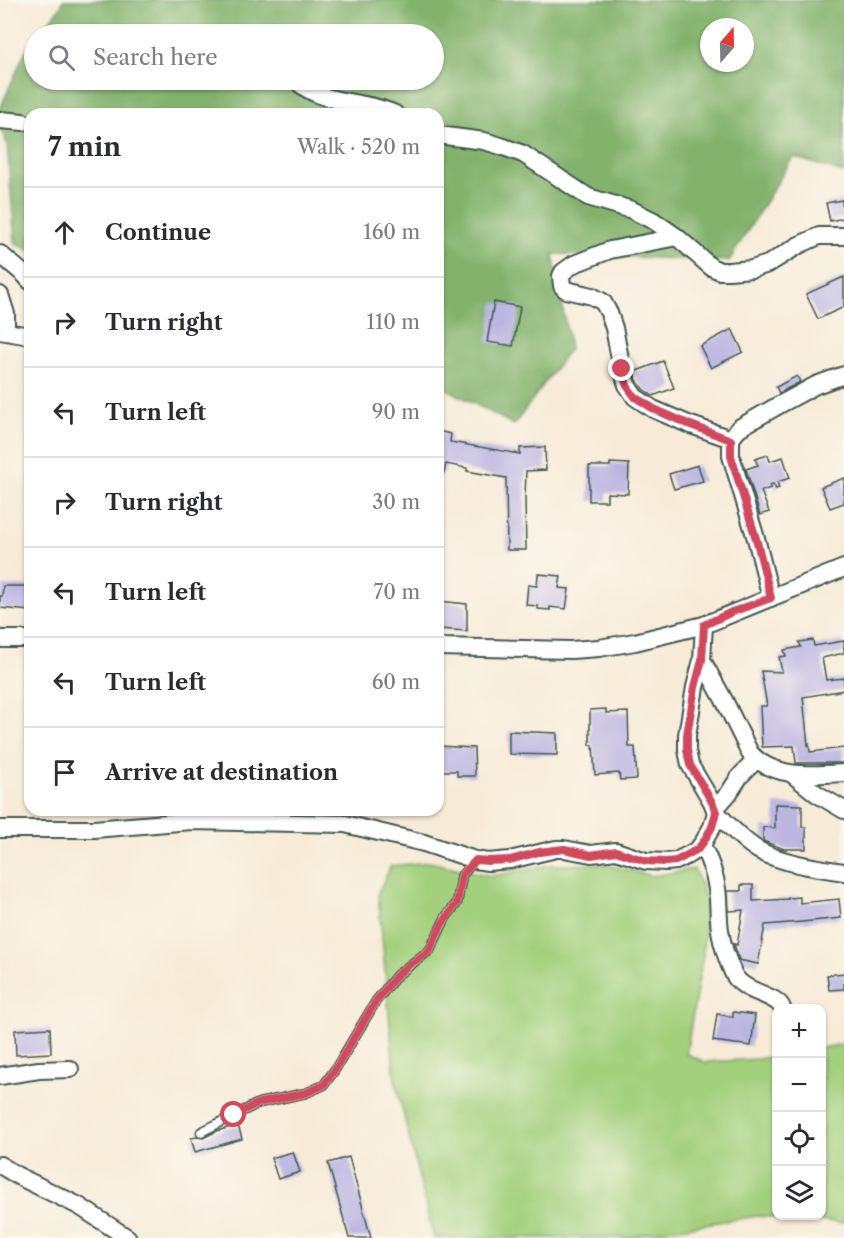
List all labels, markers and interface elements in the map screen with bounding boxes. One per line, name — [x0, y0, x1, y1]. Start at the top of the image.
north arrow — [700, 18, 754, 72]
search box — [24, 24, 444, 90]
icon: search — [45, 41, 78, 74]
text: Search here — [93, 44, 218, 71]
text: 7 min — [48, 131, 121, 163]
text: Walk · 520 m — [297, 135, 420, 159]
icon: ahead — [48, 216, 81, 249]
text: Continue — [105, 219, 211, 246]
text: 160 m — [363, 220, 420, 244]
icon: right — [48, 306, 81, 339]
text: Turn right — [105, 309, 223, 336]
text: 110 m — [367, 310, 420, 334]
route end — [608, 355, 634, 381]
icon: left — [48, 396, 81, 429]
text: Turn left — [105, 399, 206, 426]
text: 90 m — [372, 400, 420, 424]
icon: right — [48, 486, 81, 519]
text: Turn right — [105, 489, 223, 516]
text: 30 m — [372, 490, 420, 514]
icon: left — [48, 576, 81, 609]
text: Turn left — [105, 579, 206, 606]
text: 70 m — [374, 580, 420, 604]
icon: left — [48, 666, 81, 699]
text: Turn left — [105, 669, 206, 696]
text: 60 m — [372, 670, 420, 694]
icon: arrive — [48, 756, 81, 789]
text: Arrive at destination — [105, 759, 338, 786]
map controls — [772, 1004, 826, 1220]
button: + — [772, 1004, 826, 1058]
button: − — [772, 1058, 826, 1112]
route start — [220, 1101, 246, 1127]
button: locate — [772, 1112, 826, 1166]
button: layers — [772, 1166, 826, 1220]

